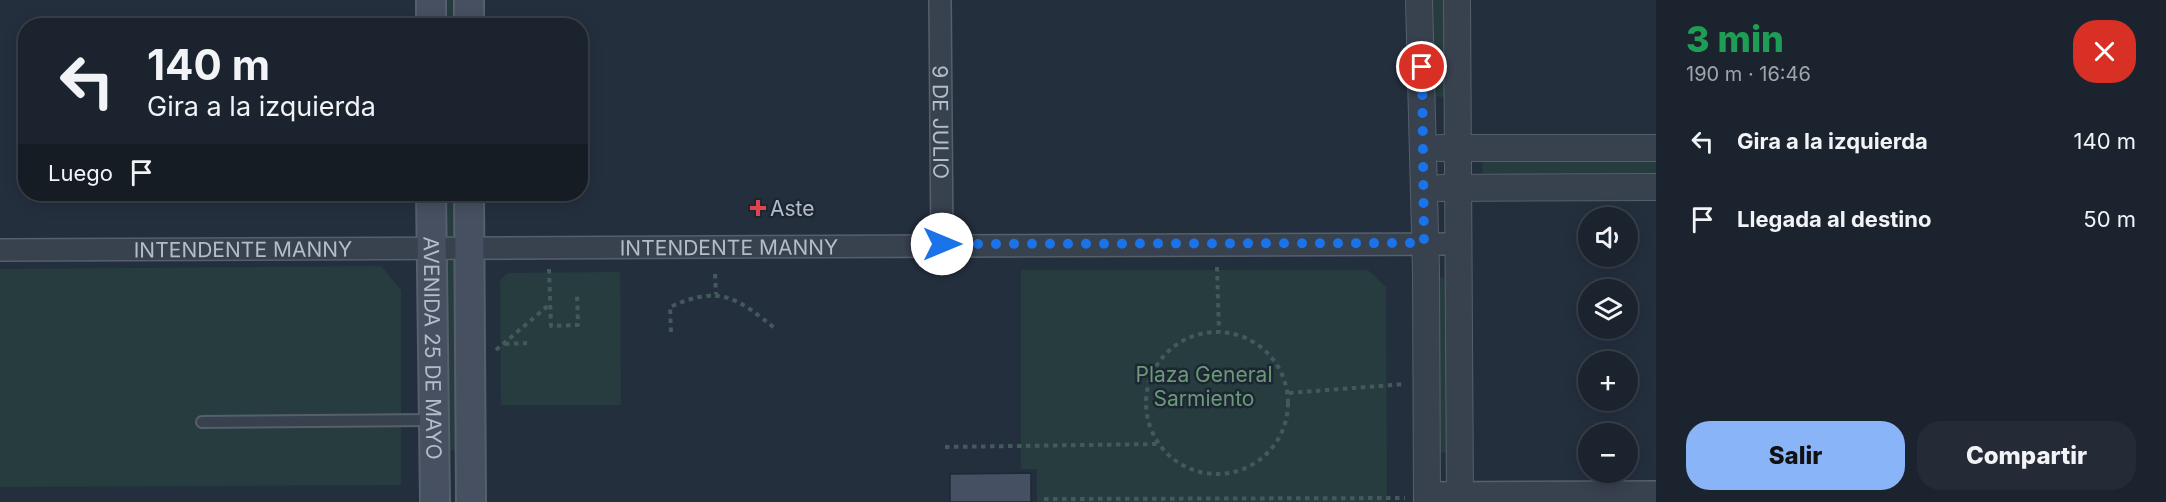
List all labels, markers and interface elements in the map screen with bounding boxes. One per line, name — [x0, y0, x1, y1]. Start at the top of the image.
text: 3 min — [1686, 17, 1784, 61]
button: close — [2073, 20, 2136, 83]
text: 140 m — [147, 39, 270, 90]
pin — [1396, 41, 1447, 92]
icon: left — [48, 42, 126, 120]
icon: arrive — [1405, 50, 1438, 83]
text: 190 m · 16:46 — [1686, 62, 1811, 86]
street label: 9 DE JULIO — [928, 65, 954, 179]
text: Gira a la izquierda — [147, 90, 376, 123]
icon: left — [1686, 125, 1719, 158]
text: Gira a la izquierda — [1737, 128, 1928, 154]
text: 140 m — [2074, 128, 2136, 154]
icon: arrive — [125, 156, 158, 189]
text: Luego — [48, 160, 113, 186]
place label: Aste — [770, 196, 814, 221]
marker: Aste — [751, 201, 765, 215]
icon: arrive — [1686, 203, 1719, 236]
text: Llegada al destino — [1737, 206, 1931, 232]
text: 50 m — [2083, 206, 2136, 232]
map controls — [1578, 207, 1638, 483]
button: sound — [1578, 207, 1638, 267]
position arrow — [910, 212, 974, 276]
street label: INTENDENTE MANNY — [620, 234, 838, 260]
street label: INTENDENTE MANNY — [134, 236, 352, 262]
street label: AVENIDA 25 DE MAYO — [419, 236, 447, 460]
button: layers — [1578, 279, 1638, 339]
button: + — [1578, 351, 1638, 411]
park label: Plaza General Sarmiento — [1136, 362, 1272, 411]
button: Salir — [1686, 421, 1905, 490]
button: Compartir — [1917, 421, 2136, 490]
button: − — [1578, 423, 1638, 483]

